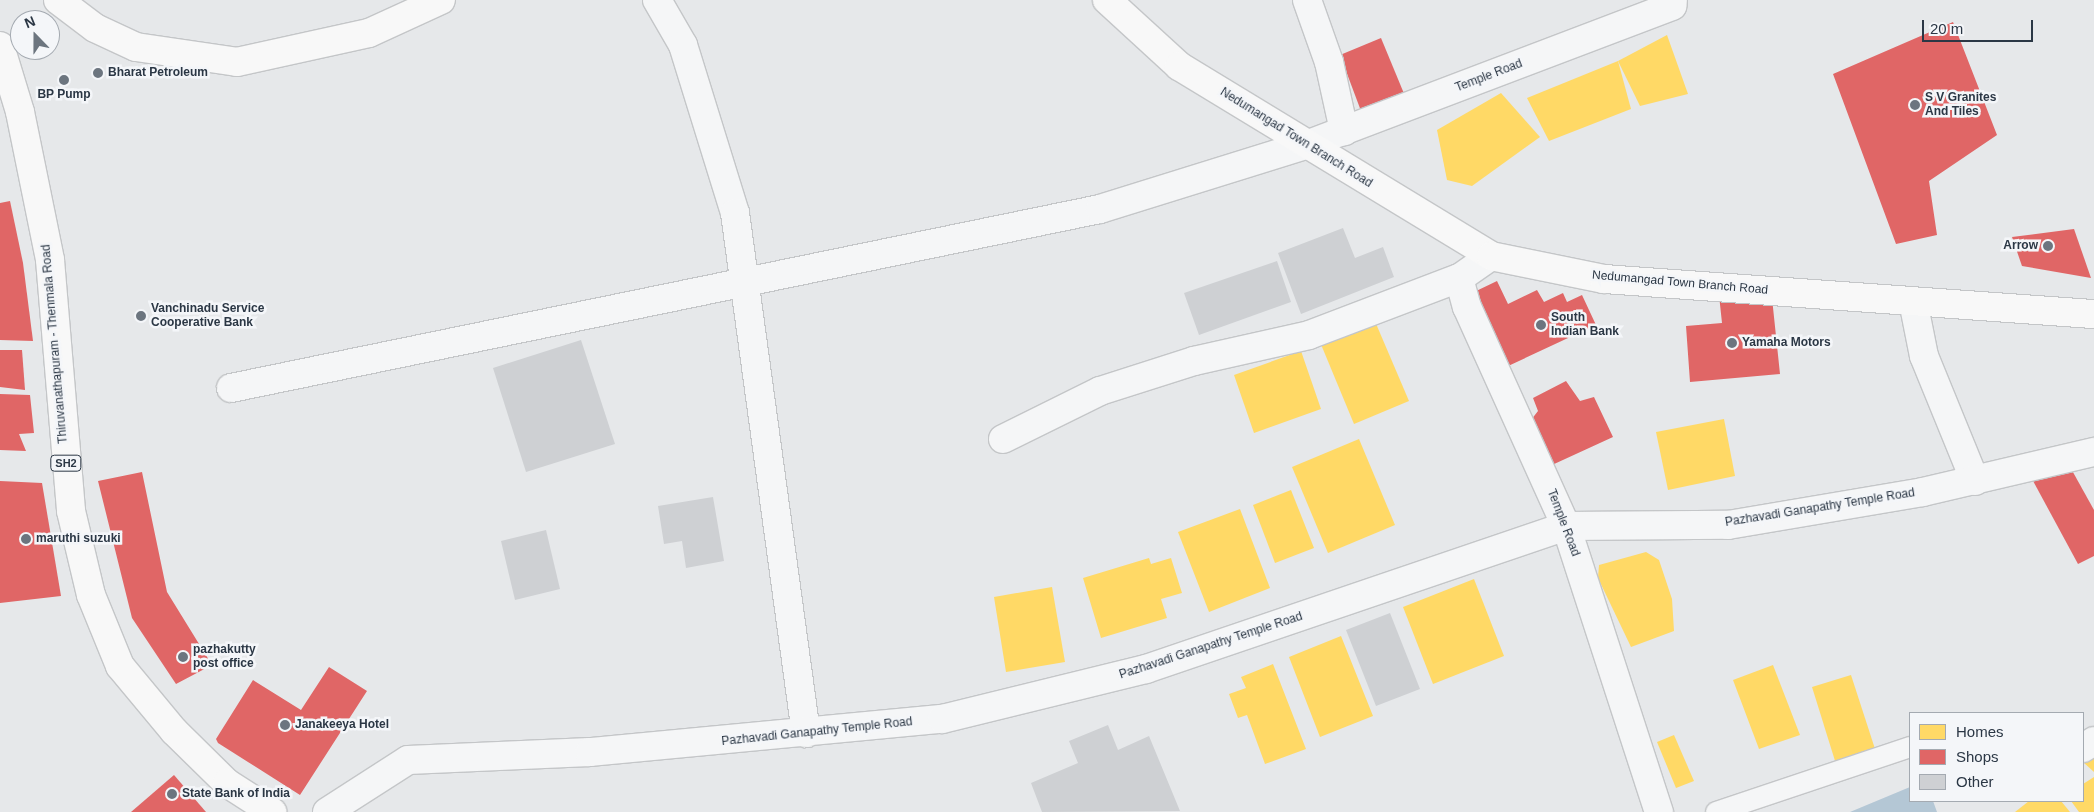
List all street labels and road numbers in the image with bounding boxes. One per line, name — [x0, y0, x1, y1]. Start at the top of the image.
street label: Temple Road — [1453, 57, 1525, 95]
street label: Nedumangad Town Branch Road — [1217, 85, 1375, 191]
street label: Thiruvanathapuram - Thenmala Road — [39, 244, 71, 444]
street label: Nedumangad Town Branch Road — [1591, 268, 1769, 298]
road number: SH2 — [50, 454, 82, 472]
street label: Pazhavadi Ganapathy Temple Road — [1724, 486, 1916, 530]
street label: Temple Road — [1544, 487, 1582, 559]
street label: Pazhavadi Ganapathy Temple Road — [1117, 609, 1305, 683]
street label: Pazhavadi Ganapathy Temple Road — [721, 715, 913, 749]

